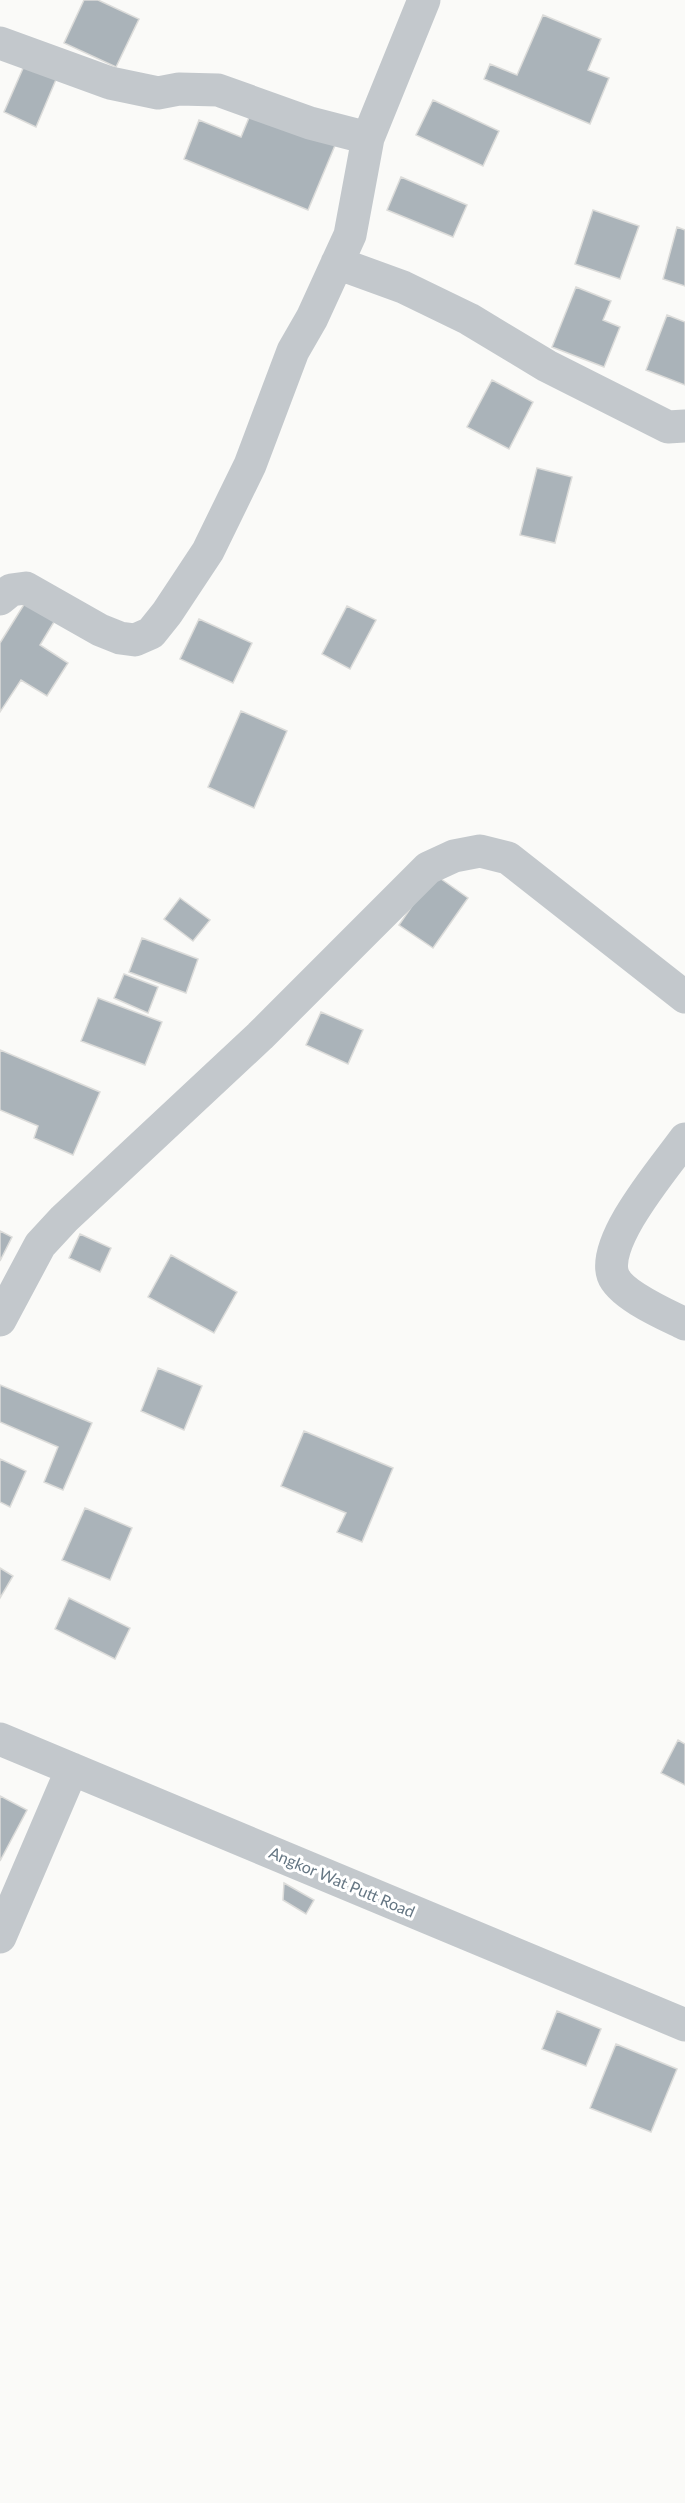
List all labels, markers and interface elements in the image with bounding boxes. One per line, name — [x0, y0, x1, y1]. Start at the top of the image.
street label: Angkor Wat Putt Road — [266, 1842, 418, 1921]

